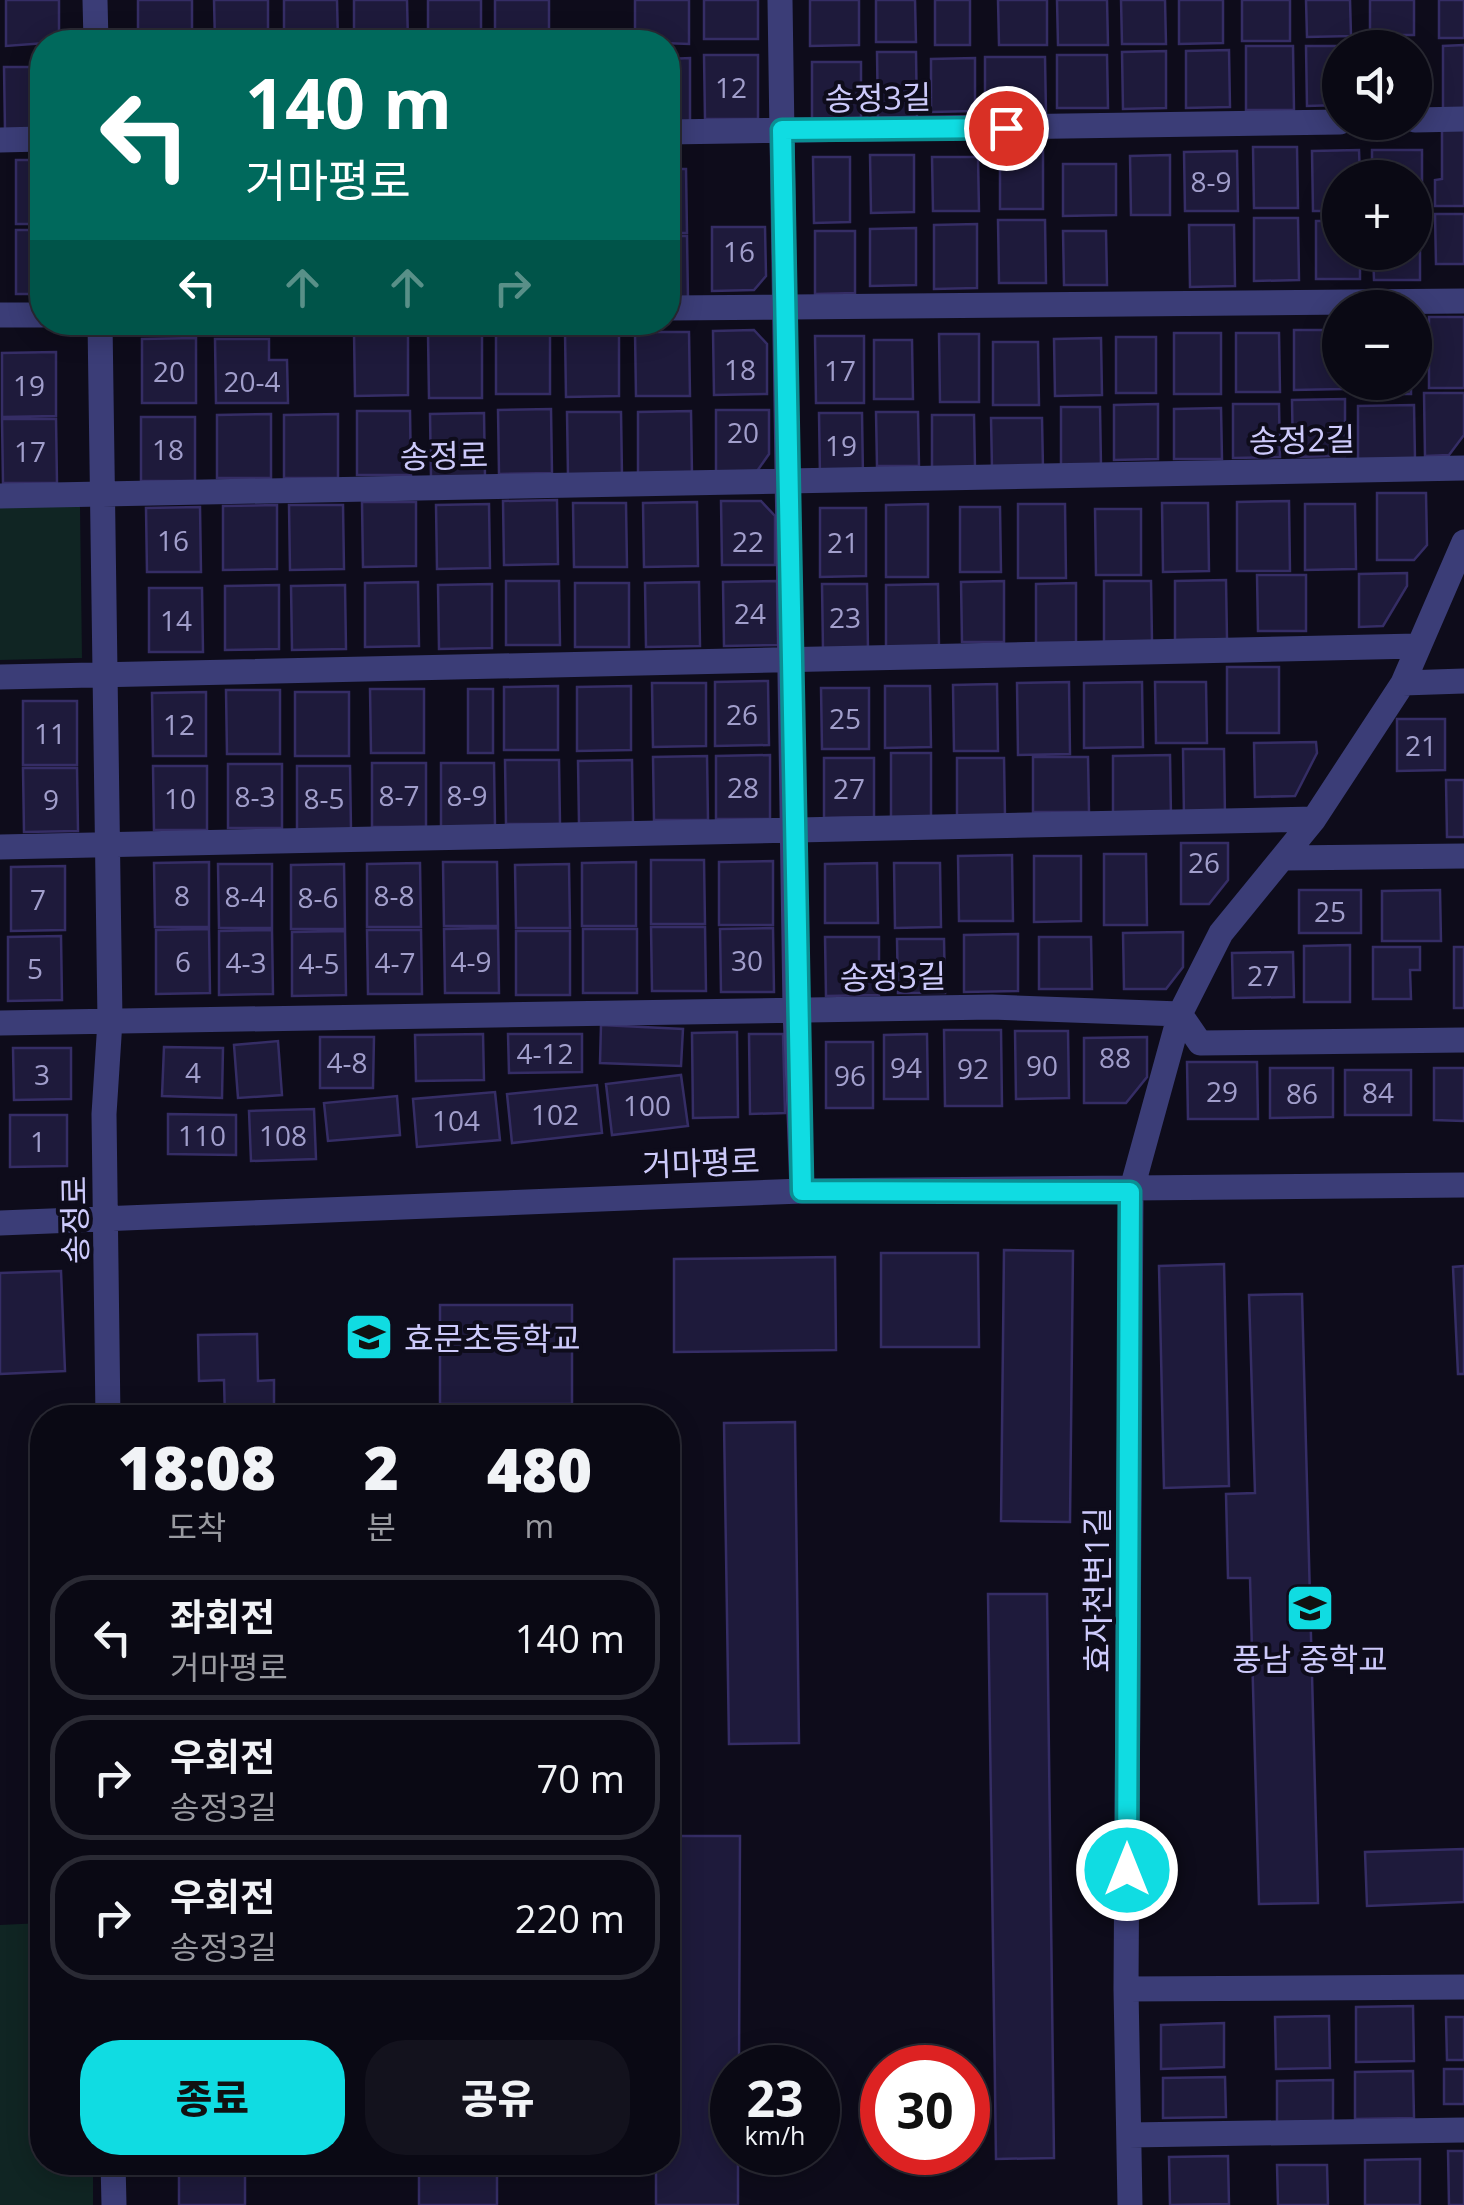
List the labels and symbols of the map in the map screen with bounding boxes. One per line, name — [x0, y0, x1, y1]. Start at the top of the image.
house number: 12 — [715, 68, 747, 106]
street label: 송정3길 — [824, 75, 932, 119]
pin — [964, 86, 1049, 171]
house number: 8-9 — [1190, 162, 1232, 200]
house number: 16 — [723, 232, 755, 270]
house number: 18 — [724, 350, 756, 388]
house number: 17 — [824, 351, 856, 389]
house number: 20 — [153, 352, 185, 390]
house number: 20-4 — [223, 362, 281, 400]
house number: 19 — [13, 366, 45, 404]
house number: 20 — [727, 413, 759, 451]
street label: 송정2길 — [1248, 417, 1356, 461]
house number: 19 — [825, 426, 857, 464]
house number: 18 — [152, 430, 184, 468]
house number: 17 — [14, 432, 46, 470]
street label: 송정로 — [399, 433, 489, 477]
house number: 16 — [157, 521, 189, 559]
house number: 22 — [732, 522, 764, 560]
house number: 21 — [827, 523, 859, 561]
house number: 24 — [734, 594, 766, 632]
house number: 23 — [829, 598, 861, 636]
house number: 14 — [160, 601, 192, 639]
house number: 26 — [726, 695, 758, 733]
house number: 25 — [829, 699, 861, 737]
house number: 12 — [163, 705, 195, 743]
house number: 11 — [34, 714, 66, 752]
house number: 21 — [1405, 726, 1437, 764]
house number: 28 — [727, 768, 759, 806]
house number: 27 — [833, 769, 865, 807]
house number: 8-7 — [378, 776, 420, 814]
house number: 8-9 — [446, 776, 488, 814]
house number: 8-3 — [234, 777, 276, 815]
house number: 10 — [164, 779, 196, 817]
house number: 8-5 — [303, 779, 345, 817]
house number: 9 — [43, 780, 59, 818]
house number: 26 — [1188, 843, 1220, 881]
house number: 8 — [174, 876, 190, 914]
house number: 8-8 — [373, 876, 415, 914]
house number: 8-4 — [224, 877, 266, 915]
house number: 8-6 — [297, 878, 339, 916]
house number: 7 — [30, 880, 46, 918]
house number: 25 — [1314, 892, 1346, 930]
house number: 30 — [731, 941, 763, 979]
house number: 6 — [175, 942, 191, 980]
house number: 4-9 — [450, 942, 492, 980]
house number: 4-3 — [225, 943, 267, 981]
house number: 4-7 — [374, 943, 416, 981]
house number: 4-5 — [298, 944, 340, 982]
house number: 5 — [27, 949, 43, 987]
street label: 송정3길 — [839, 954, 947, 998]
house number: 27 — [1247, 956, 1279, 994]
house number: 4-12 — [516, 1034, 574, 1072]
house number: 88 — [1099, 1038, 1131, 1076]
house number: 4-8 — [326, 1043, 368, 1081]
house number: 90 — [1026, 1046, 1058, 1084]
house number: 94 — [890, 1048, 922, 1086]
house number: 92 — [957, 1049, 989, 1087]
house number: 4 — [185, 1053, 201, 1091]
house number: 3 — [34, 1055, 50, 1093]
house number: 96 — [834, 1056, 866, 1094]
house number: 29 — [1206, 1072, 1238, 1110]
house number: 84 — [1362, 1073, 1394, 1111]
house number: 86 — [1286, 1074, 1318, 1112]
house number: 100 — [623, 1086, 671, 1124]
house number: 102 — [531, 1095, 579, 1133]
house number: 104 — [432, 1101, 480, 1139]
house number: 110 — [178, 1116, 226, 1154]
house number: 108 — [259, 1116, 307, 1154]
house number: 1 — [30, 1122, 46, 1160]
street label: 거마평로 — [641, 1138, 761, 1186]
street label: 송정로 — [52, 1175, 96, 1265]
school or university icon: 효문초등학교 — [343, 1311, 395, 1363]
place label: 효문초등학교 — [404, 1316, 581, 1359]
street label: 효자천변1길 — [1075, 1507, 1118, 1673]
school or university icon: 풍남 중학교 — [1284, 1582, 1336, 1634]
place label: 풍남 중학교 — [1232, 1637, 1388, 1680]
position arrow — [1075, 1818, 1179, 1922]
speed limit sign: 30 — [860, 2045, 990, 2175]

